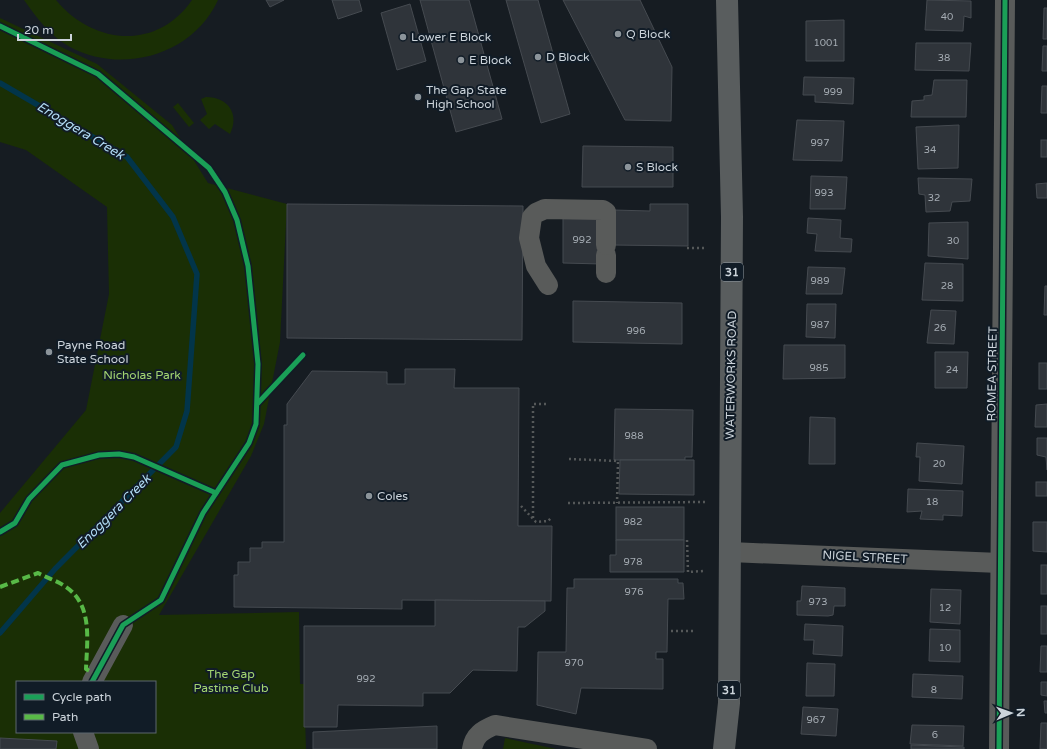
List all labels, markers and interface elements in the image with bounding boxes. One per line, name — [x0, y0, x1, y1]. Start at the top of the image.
house number: 40 — [941, 11, 953, 23]
scale bar — [18, 16, 71, 42]
text: 20 m — [24, 23, 53, 37]
place label: Q Block — [626, 27, 671, 41]
marker: Q Block — [613, 29, 623, 39]
place label: Lower E Block — [411, 30, 492, 44]
marker: Lower E Block — [398, 32, 408, 42]
house number: 1001 — [813, 37, 839, 49]
place label: D Block — [546, 50, 590, 64]
marker: D Block — [533, 52, 543, 62]
house number: 38 — [938, 52, 950, 64]
place label: E Block — [469, 53, 512, 67]
marker: E Block — [456, 55, 466, 65]
place label: The Gap State High School — [426, 83, 507, 111]
house number: 999 — [824, 86, 842, 98]
marker: The Gap State High School — [413, 92, 423, 102]
water label: Enoggera Creek — [34, 99, 128, 164]
house number: 997 — [811, 137, 829, 149]
house number: 34 — [924, 144, 936, 156]
place label: S Block — [636, 160, 678, 174]
marker: S Block — [623, 162, 633, 172]
house number: 993 — [815, 187, 833, 199]
house number: 32 — [928, 192, 940, 204]
house number: 992 — [573, 234, 591, 246]
house number: 30 — [947, 235, 959, 247]
road number: 31 — [721, 263, 743, 281]
house number: 989 — [811, 275, 829, 287]
house number: 28 — [941, 280, 953, 292]
street label: WATERWORKS ROAD — [723, 310, 739, 440]
house number: 987 — [811, 319, 829, 331]
house number: 26 — [934, 322, 946, 334]
house number: 996 — [627, 325, 645, 337]
street label: ROMEA STREET — [984, 326, 1000, 422]
place label: Payne Road State School — [57, 338, 128, 366]
marker: Payne Road State School — [44, 347, 54, 357]
house number: 985 — [810, 362, 828, 374]
house number: 24 — [946, 364, 958, 376]
park label: Nicholas Park — [103, 368, 181, 382]
house number: 988 — [625, 430, 643, 442]
house number: 20 — [933, 458, 945, 470]
water label: Enoggera Creek — [73, 470, 155, 552]
place label: Coles — [377, 489, 408, 503]
marker: Coles — [364, 491, 374, 501]
house number: 18 — [926, 496, 938, 508]
house number: 982 — [624, 516, 642, 528]
street label: NIGEL STREET — [822, 548, 909, 566]
house number: 978 — [624, 556, 642, 568]
house number: 976 — [625, 586, 643, 598]
house number: 973 — [809, 596, 827, 608]
house number: 12 — [939, 602, 951, 614]
house number: 10 — [939, 642, 951, 654]
house number: 970 — [565, 657, 583, 669]
park label: The Gap Pastime Club — [194, 667, 268, 695]
house number: 992 — [357, 673, 375, 685]
legend — [16, 681, 156, 733]
road number: 31 — [718, 681, 740, 699]
house number: 8 — [931, 684, 937, 696]
text: Cycle path — [52, 690, 111, 704]
north arrow — [991, 693, 1031, 733]
text: N — [1014, 708, 1027, 717]
text: Path — [52, 710, 78, 724]
house number: 967 — [807, 714, 825, 726]
house number: 6 — [932, 729, 938, 741]

